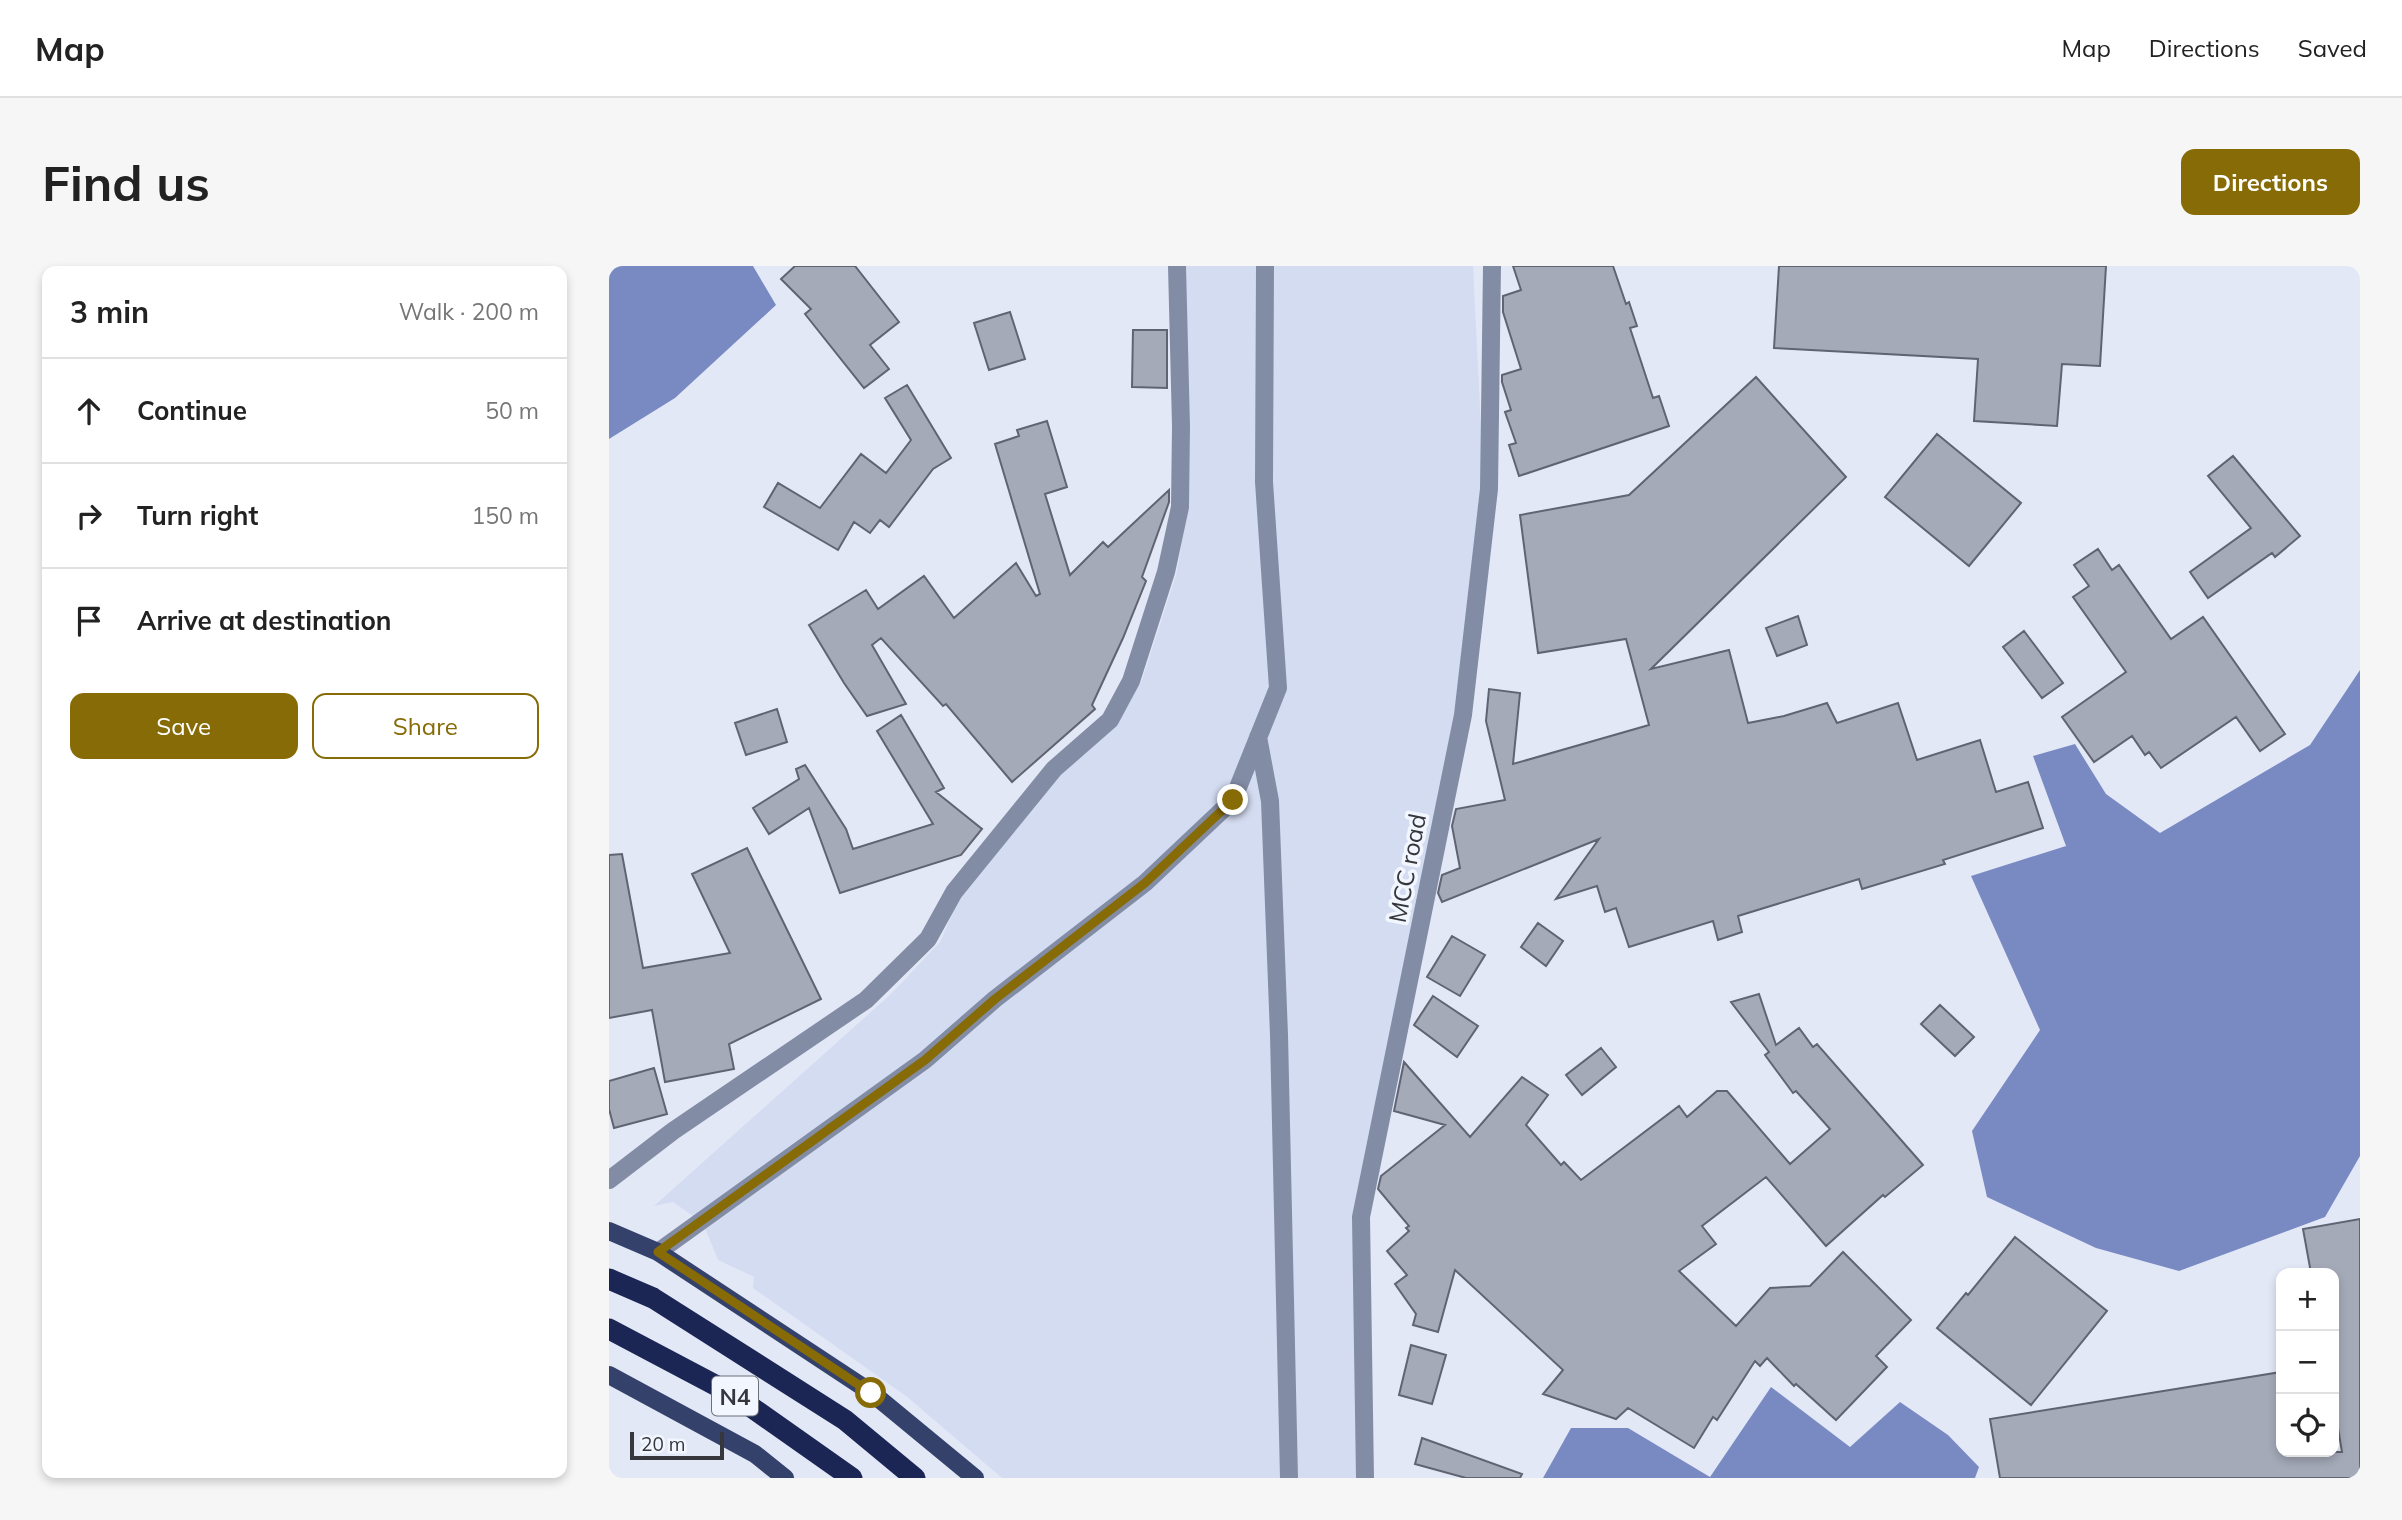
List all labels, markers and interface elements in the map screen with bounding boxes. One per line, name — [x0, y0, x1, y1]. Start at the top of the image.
text: Map — [35, 28, 105, 69]
text: Map — [2061, 33, 2111, 63]
text: Directions — [2149, 33, 2260, 63]
text: Saved — [2298, 33, 2367, 63]
button: Directions — [2181, 149, 2360, 215]
text: Find us — [42, 152, 210, 213]
text: 3 min — [70, 293, 149, 331]
text: Walk · 200 m — [399, 297, 539, 326]
icon: ahead — [70, 392, 108, 430]
text: Continue — [137, 394, 247, 427]
text: 50 m — [485, 396, 539, 425]
icon: right — [70, 497, 108, 535]
text: Turn right — [137, 499, 258, 532]
text: 150 m — [471, 501, 539, 530]
icon: arrive — [70, 602, 108, 640]
text: Arrive at destination — [137, 604, 392, 637]
button: Save — [70, 693, 298, 759]
button: Share — [312, 693, 539, 759]
route end — [1217, 784, 1248, 815]
street label: MCC road — [1382, 811, 1432, 925]
map controls — [2276, 1268, 2339, 1457]
button: + — [2276, 1268, 2339, 1331]
button: − — [2276, 1331, 2339, 1394]
road number: N4 — [712, 1376, 758, 1415]
route start — [855, 1377, 886, 1408]
button: locate — [2276, 1394, 2339, 1457]
scale bar — [630, 1429, 725, 1461]
text: 20 m — [641, 1432, 685, 1456]

